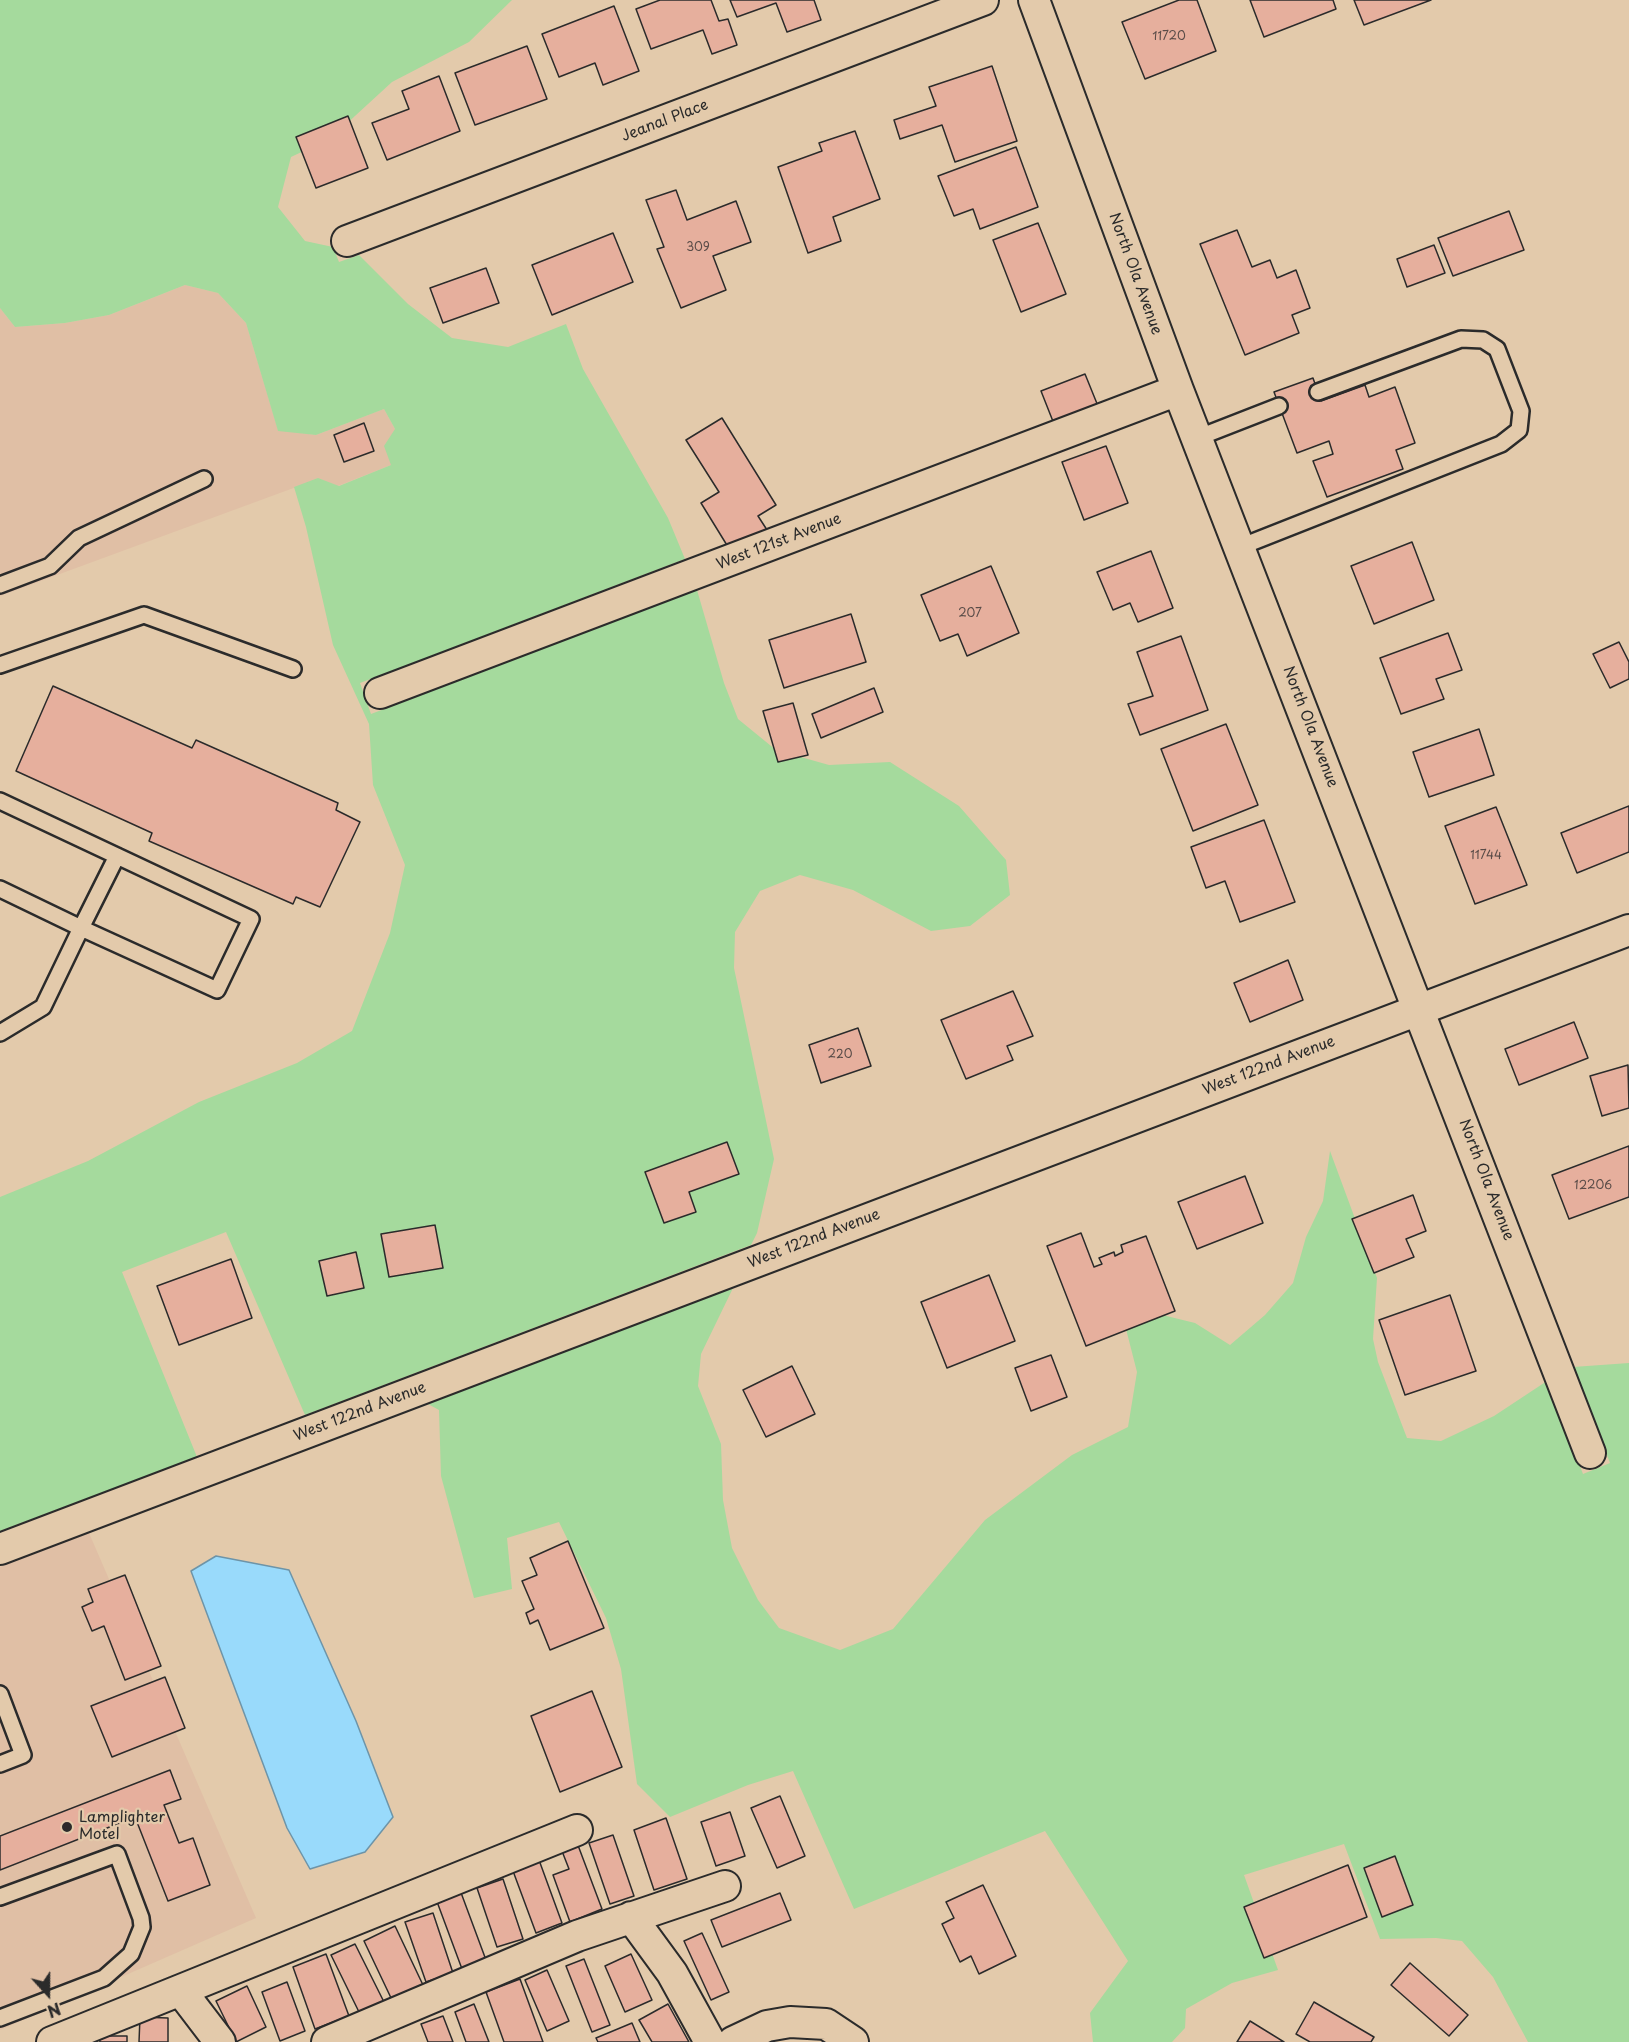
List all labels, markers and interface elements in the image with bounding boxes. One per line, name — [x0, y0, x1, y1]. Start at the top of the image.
house number: 11720 — [1152, 30, 1186, 44]
street label: Jeanal Place — [619, 96, 711, 146]
street label: North Ola Avenue — [1105, 211, 1165, 337]
house number: 309 — [686, 241, 710, 255]
street label: West 121st Avenue — [714, 510, 844, 574]
house number: 207 — [958, 607, 982, 621]
street label: North Ola Avenue — [1279, 664, 1341, 790]
house number: 11744 — [1470, 849, 1502, 863]
street label: West 122nd Avenue — [1200, 1033, 1338, 1099]
house number: 220 — [828, 1048, 852, 1062]
street label: North Ola Avenue — [1455, 1117, 1517, 1243]
house number: 12206 — [1574, 1179, 1612, 1193]
street label: West 122nd Avenue — [745, 1206, 883, 1272]
street label: West 122nd Avenue — [291, 1379, 429, 1445]
place label: Lamplighter Motel — [79, 1809, 165, 1844]
marker: Lamplighter Motel — [60, 1820, 74, 1834]
north arrow — [18, 1964, 78, 2024]
text: N — [44, 1997, 65, 2024]

